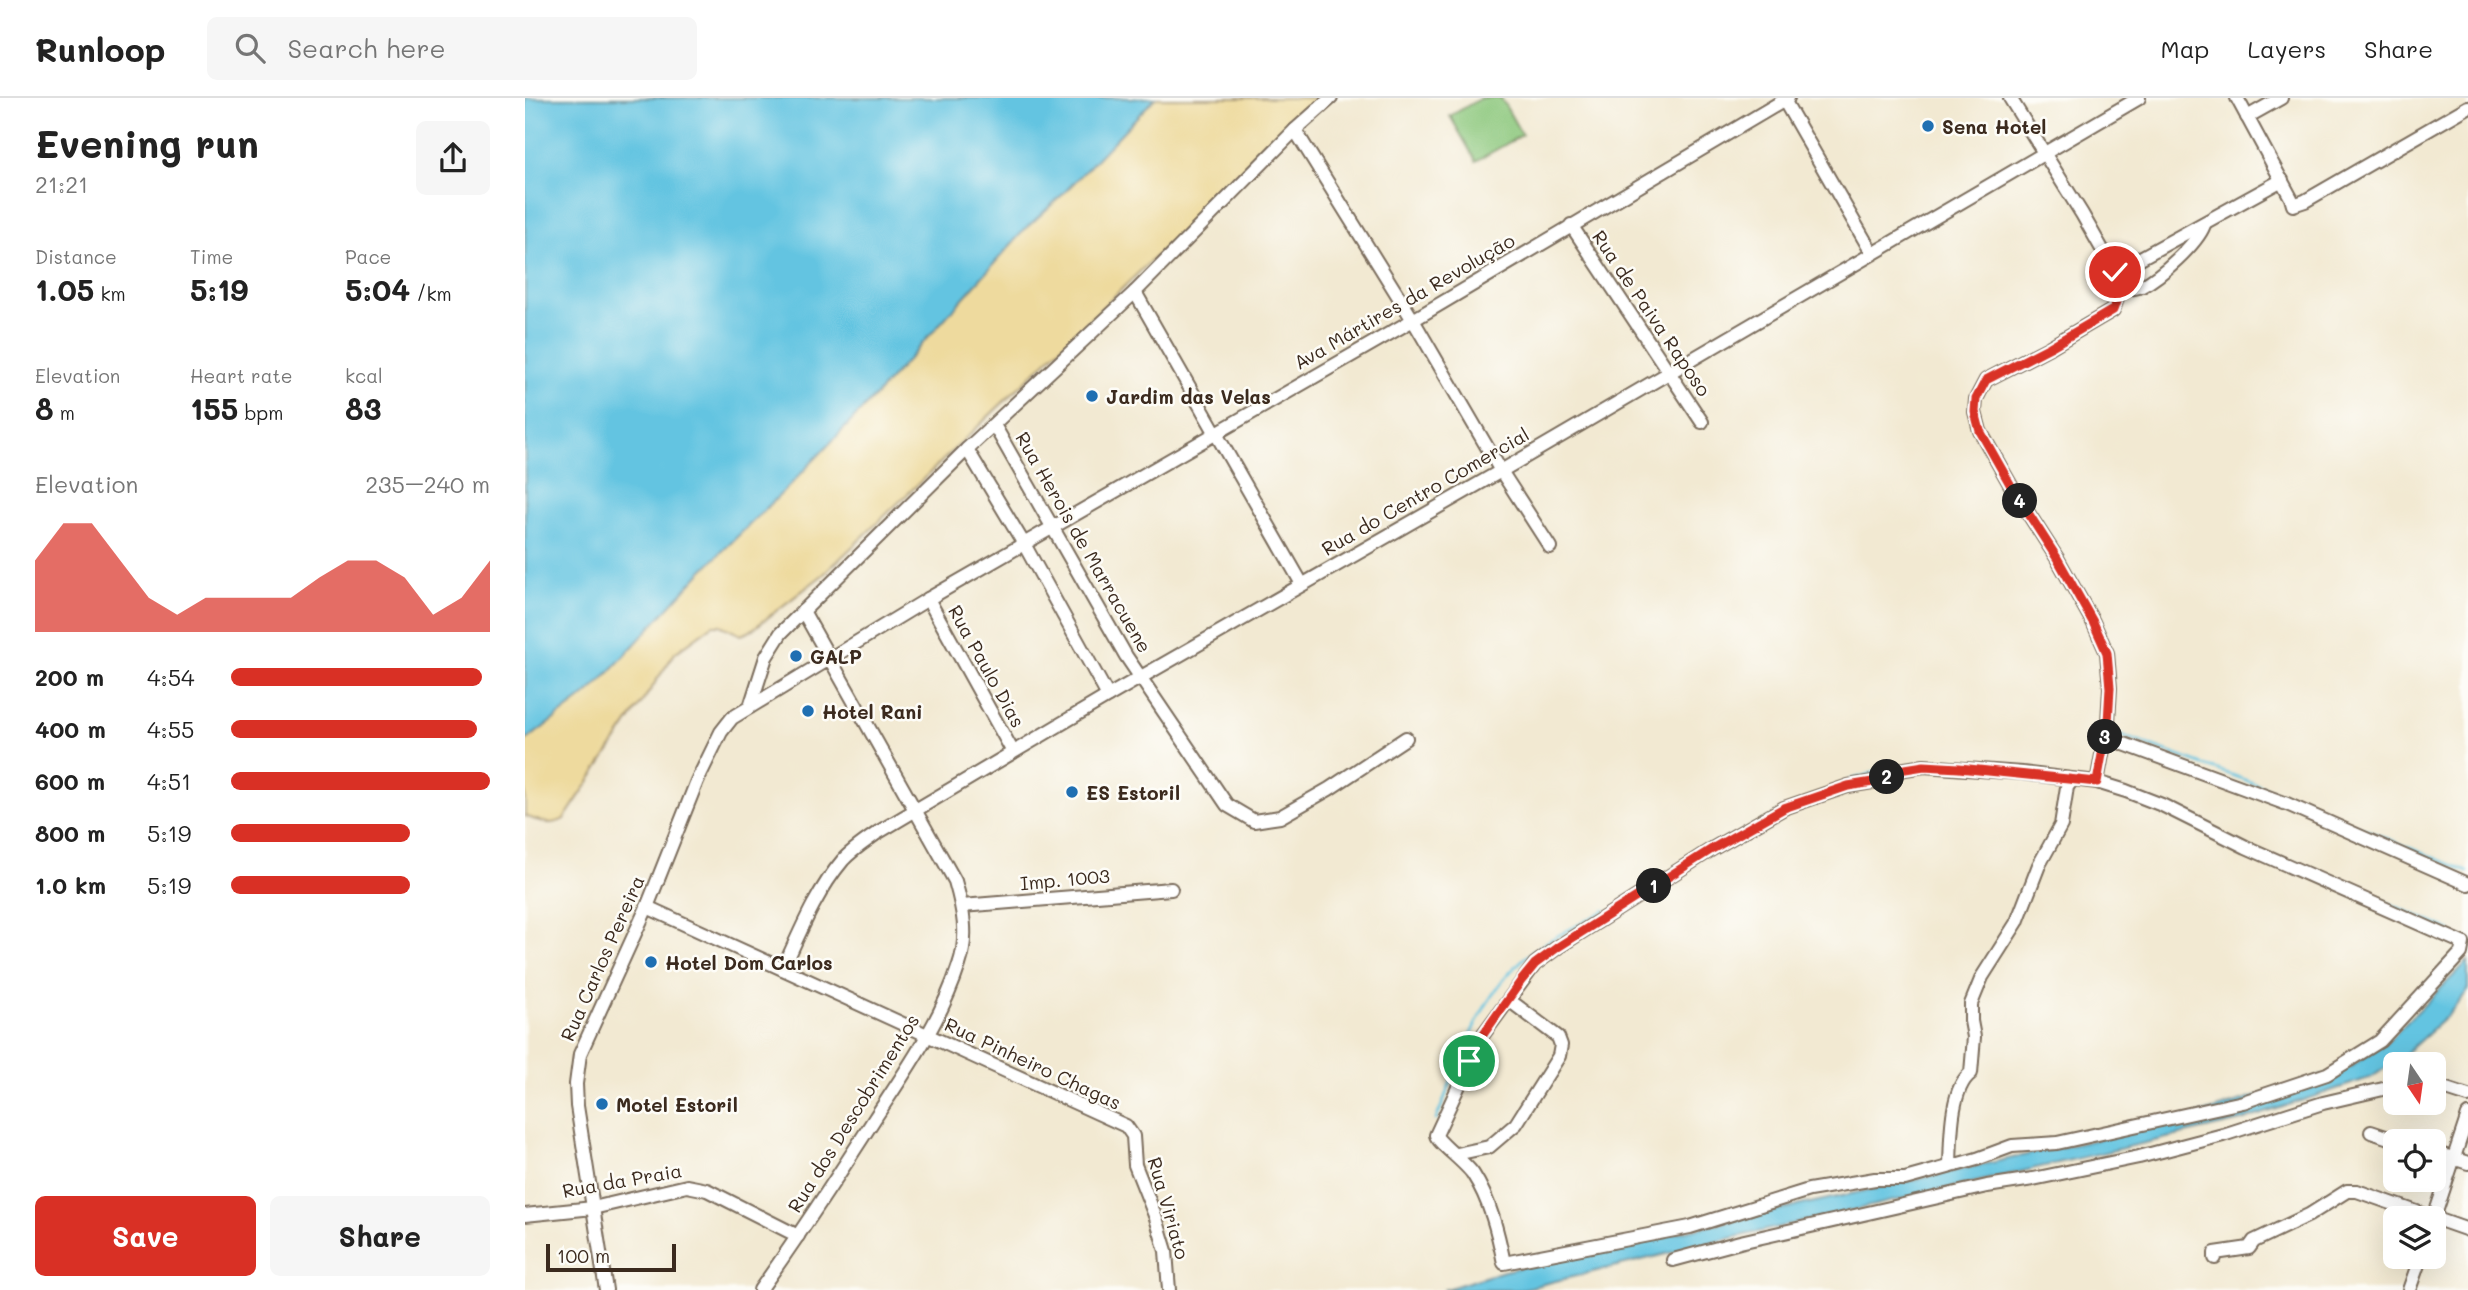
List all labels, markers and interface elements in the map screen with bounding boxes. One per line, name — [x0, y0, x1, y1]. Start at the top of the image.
search box — [207, 17, 697, 80]
text: Runloop — [35, 27, 165, 70]
icon: search — [231, 29, 269, 67]
text: Search here — [287, 31, 446, 65]
text: Map — [2161, 33, 2209, 64]
text: Layers — [2247, 33, 2326, 64]
text: Share — [2364, 33, 2433, 64]
place label: Sena Hotel — [1942, 114, 2046, 139]
text: Evening run — [35, 118, 259, 168]
marker: Sena Hotel — [1920, 118, 1936, 134]
button: share — [416, 121, 490, 195]
text: 21:21 — [35, 169, 88, 199]
street label: Rua de Paiva Raposo — [1587, 225, 1717, 401]
street label: Ava Mártires da Revolução — [1289, 227, 1519, 375]
pin — [2085, 242, 2145, 302]
text: Distance — [35, 244, 117, 269]
text: Time — [190, 244, 233, 269]
text: Pace — [345, 244, 391, 269]
icon: check — [2096, 253, 2134, 291]
text: 1.05 — [35, 269, 94, 309]
text: 5:19 — [190, 269, 248, 309]
text: 5:04 — [345, 269, 410, 309]
text: km — [94, 281, 126, 306]
text: /km — [410, 281, 452, 306]
text: Elevation — [35, 363, 120, 388]
text: Heart rate — [190, 363, 293, 388]
text: kcal — [345, 363, 383, 388]
place label: Jardim das Velas — [1106, 384, 1271, 409]
text: 8 — [35, 388, 54, 428]
text: 155 — [190, 388, 238, 428]
text: 83 — [345, 388, 382, 428]
marker: Jardim das Velas — [1084, 388, 1100, 404]
text: m — [54, 400, 75, 425]
text: bpm — [238, 400, 283, 425]
street label: Rua do Centro Comercial — [1317, 421, 1533, 561]
street label: Rua Herois de Marracuene — [1010, 427, 1158, 657]
text: Elevation — [35, 469, 138, 499]
text: 235–240 m — [365, 469, 490, 499]
pin: 4 — [2003, 484, 2037, 518]
text: 4 — [2013, 488, 2026, 513]
street label: Rua Paulo Dias — [943, 600, 1031, 732]
place label: GALP — [810, 644, 862, 669]
marker: GALP — [788, 648, 804, 664]
text: 200 m — [35, 662, 104, 692]
text: 4:54 — [147, 662, 195, 692]
place label: Hotel Rani — [822, 699, 923, 724]
marker: Hotel Rani — [800, 703, 816, 719]
text: 400 m — [35, 714, 106, 744]
text: 4:55 — [147, 714, 194, 744]
pin: 3 — [2087, 720, 2123, 754]
text: 3 — [2099, 724, 2110, 749]
pin: 2 — [1869, 760, 1905, 794]
text: 2 — [1881, 764, 1892, 789]
text: 600 m — [35, 766, 105, 796]
text: 4:51 — [147, 766, 191, 796]
place label: ES Estoril — [1086, 780, 1180, 805]
marker: ES Estoril — [1064, 784, 1080, 800]
text: 800 m — [35, 818, 105, 848]
text: 5:19 — [147, 818, 191, 848]
street label: Imp. 1003 — [1019, 863, 1111, 895]
pin: 1 — [1637, 868, 1671, 904]
text: 1.0 km — [35, 870, 106, 900]
text: 5:19 — [147, 870, 191, 900]
street label: Rua Carlos Pereira — [554, 871, 650, 1045]
text: 1 — [1649, 873, 1658, 898]
place label: Hotel Dom Carlos — [665, 950, 833, 975]
marker: Hotel Dom Carlos — [643, 954, 659, 970]
street label: Rua dos Descobrimentos — [782, 1009, 924, 1217]
street label: Rua Pinheiro Chagas — [941, 1011, 1125, 1115]
pin — [1439, 1031, 1499, 1091]
icon: arrive — [1450, 1042, 1488, 1080]
north arrow — [2383, 1052, 2447, 1115]
map controls — [2383, 1052, 2446, 1269]
place label: Motel Estoril — [616, 1092, 738, 1117]
marker: Motel Estoril — [594, 1096, 610, 1112]
button: locate — [2383, 1129, 2446, 1192]
street label: Rua Viriato — [1142, 1154, 1196, 1262]
street label: Rua da Praia — [560, 1157, 684, 1203]
button: Save — [35, 1196, 256, 1276]
button: Share — [270, 1196, 490, 1276]
button: layers — [2383, 1206, 2446, 1269]
scale bar — [546, 1241, 675, 1273]
text: 100 m — [557, 1243, 610, 1268]

